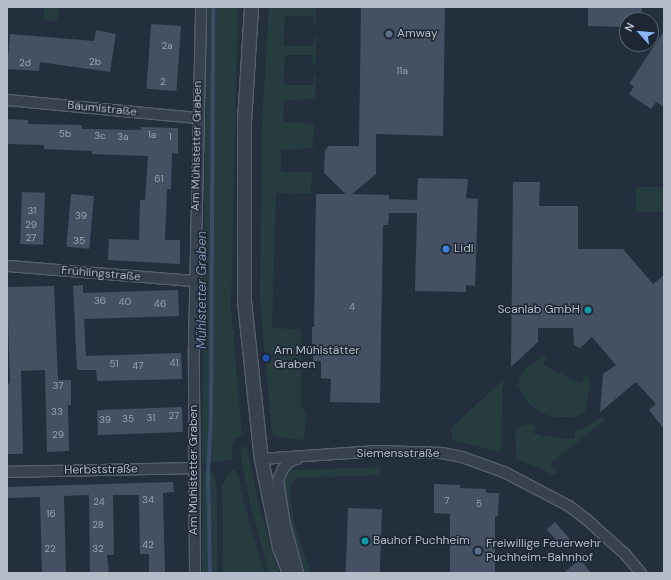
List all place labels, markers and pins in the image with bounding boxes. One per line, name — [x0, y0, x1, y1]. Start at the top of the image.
place label: Amway — [397, 27, 438, 41]
marker: Amway — [384, 29, 394, 39]
place label: Lidl — [454, 242, 473, 256]
marker: Lidl — [441, 244, 451, 254]
place label: Scanlab GmbH — [497, 303, 580, 317]
marker: Scanlab GmbH — [583, 305, 593, 315]
place label: Am Mühlstätter Graben — [274, 344, 360, 372]
marker: Am Mühlstätter Graben — [261, 353, 271, 363]
place label: Bauhof Puchheim — [373, 534, 470, 548]
marker: Bauhof Puchheim — [360, 536, 370, 546]
place label: Freiwillige Feuerwehr Puchheim-Bahnhof — [486, 537, 601, 565]
marker: Freiwillige Feuerwehr Puchheim-Bahnhof — [473, 546, 483, 556]

